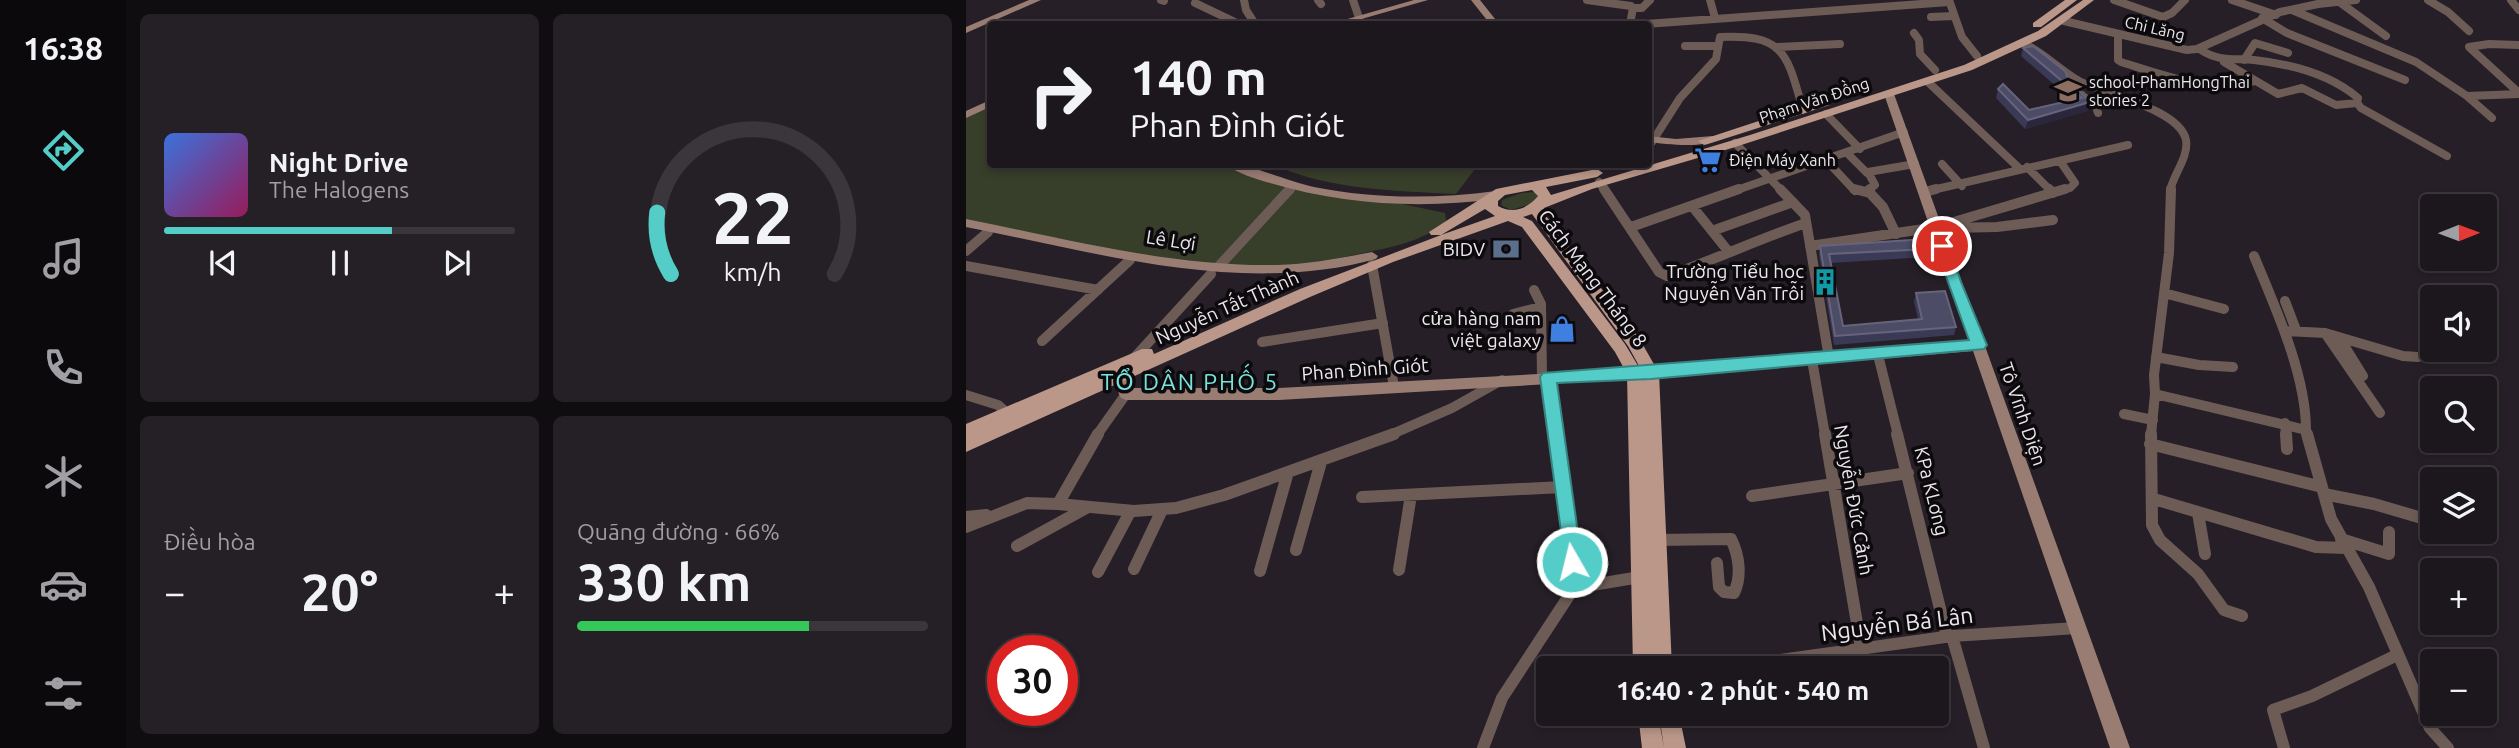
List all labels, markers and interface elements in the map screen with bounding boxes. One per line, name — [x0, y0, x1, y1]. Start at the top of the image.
street label: Chi Lăng — [2123, 12, 2187, 44]
text: 16:38 — [23, 30, 103, 66]
icon: right — [1015, 49, 1106, 140]
text: 140 m — [1130, 49, 1267, 104]
street label: Phạm Văn Đồng — [1756, 71, 1871, 126]
place label: school-PhamHongThai stories 2 — [2089, 73, 2250, 109]
school or university icon: school-PhamHongThai stories 2 — [2053, 76, 2083, 106]
text: Phan Đình Giót — [1130, 107, 1344, 143]
icon: directions — [39, 126, 88, 175]
supermarket icon: Điện Máy Xanh — [1693, 145, 1723, 175]
text: Night Drive — [269, 148, 409, 177]
place label: Điện Máy Xanh — [1729, 151, 1836, 169]
text: 22 — [711, 176, 794, 258]
text: The Halogens — [269, 177, 409, 202]
north arrow — [2420, 194, 2497, 271]
map controls — [2420, 194, 2497, 726]
street label: Cách Mạng Tháng 8 — [1534, 205, 1652, 351]
pin — [1912, 216, 1972, 276]
street label: Lê Lợi — [1145, 225, 1197, 255]
icon: arrive — [1923, 227, 1961, 265]
icon: music — [39, 234, 88, 283]
bank icon: BIDV — [1491, 234, 1521, 264]
place label: BIDV — [1443, 238, 1485, 260]
icon: previous — [204, 244, 242, 282]
icon: pause — [321, 244, 359, 282]
icon: next — [438, 244, 476, 282]
text: km/h — [724, 258, 781, 286]
place label: Trường Tiểu học Nguyễn Văn Trỗi — [1664, 260, 1804, 304]
street label: Nguyễn Tất Thành — [1151, 264, 1302, 348]
building icon: Trường Tiểu học Nguyễn Văn Trỗi — [1810, 267, 1840, 297]
button: sound — [2420, 285, 2497, 362]
place label: cửa hàng nam việt galaxy — [1422, 307, 1541, 351]
shop icon: cửa hàng nam việt galaxy — [1547, 314, 1577, 344]
icon: phone — [39, 343, 88, 392]
street label: Phan Đình Giót — [1301, 354, 1430, 384]
street label: Tô Vĩnh Diện — [1995, 359, 2051, 469]
district label: TỔ DÂN PHỐ 5 — [1101, 363, 1279, 394]
button: search — [2420, 376, 2497, 453]
street label: Nguyễn Đức Cảnh — [1830, 423, 1880, 577]
street label: KPa KLơng — [1910, 444, 1954, 538]
icon: climate — [39, 452, 88, 501]
button: layers — [2420, 467, 2497, 544]
text: Quãng đường · 66% — [577, 519, 780, 544]
position arrow — [1535, 525, 1609, 599]
text: Điều hòa — [164, 529, 256, 554]
text: 330 km — [577, 553, 751, 611]
button: + — [2420, 558, 2497, 635]
icon: car — [39, 560, 88, 609]
text: 20° — [301, 563, 378, 621]
text: − — [164, 571, 185, 613]
text: + — [494, 571, 515, 613]
street label: Nguyễn Bá Lân — [1819, 600, 1975, 645]
speed limit sign: 30 — [987, 635, 1078, 726]
button: − — [2420, 649, 2497, 726]
icon: filters — [39, 669, 88, 718]
text: 16:40 · 2 phút · 540 m — [1616, 676, 1869, 705]

